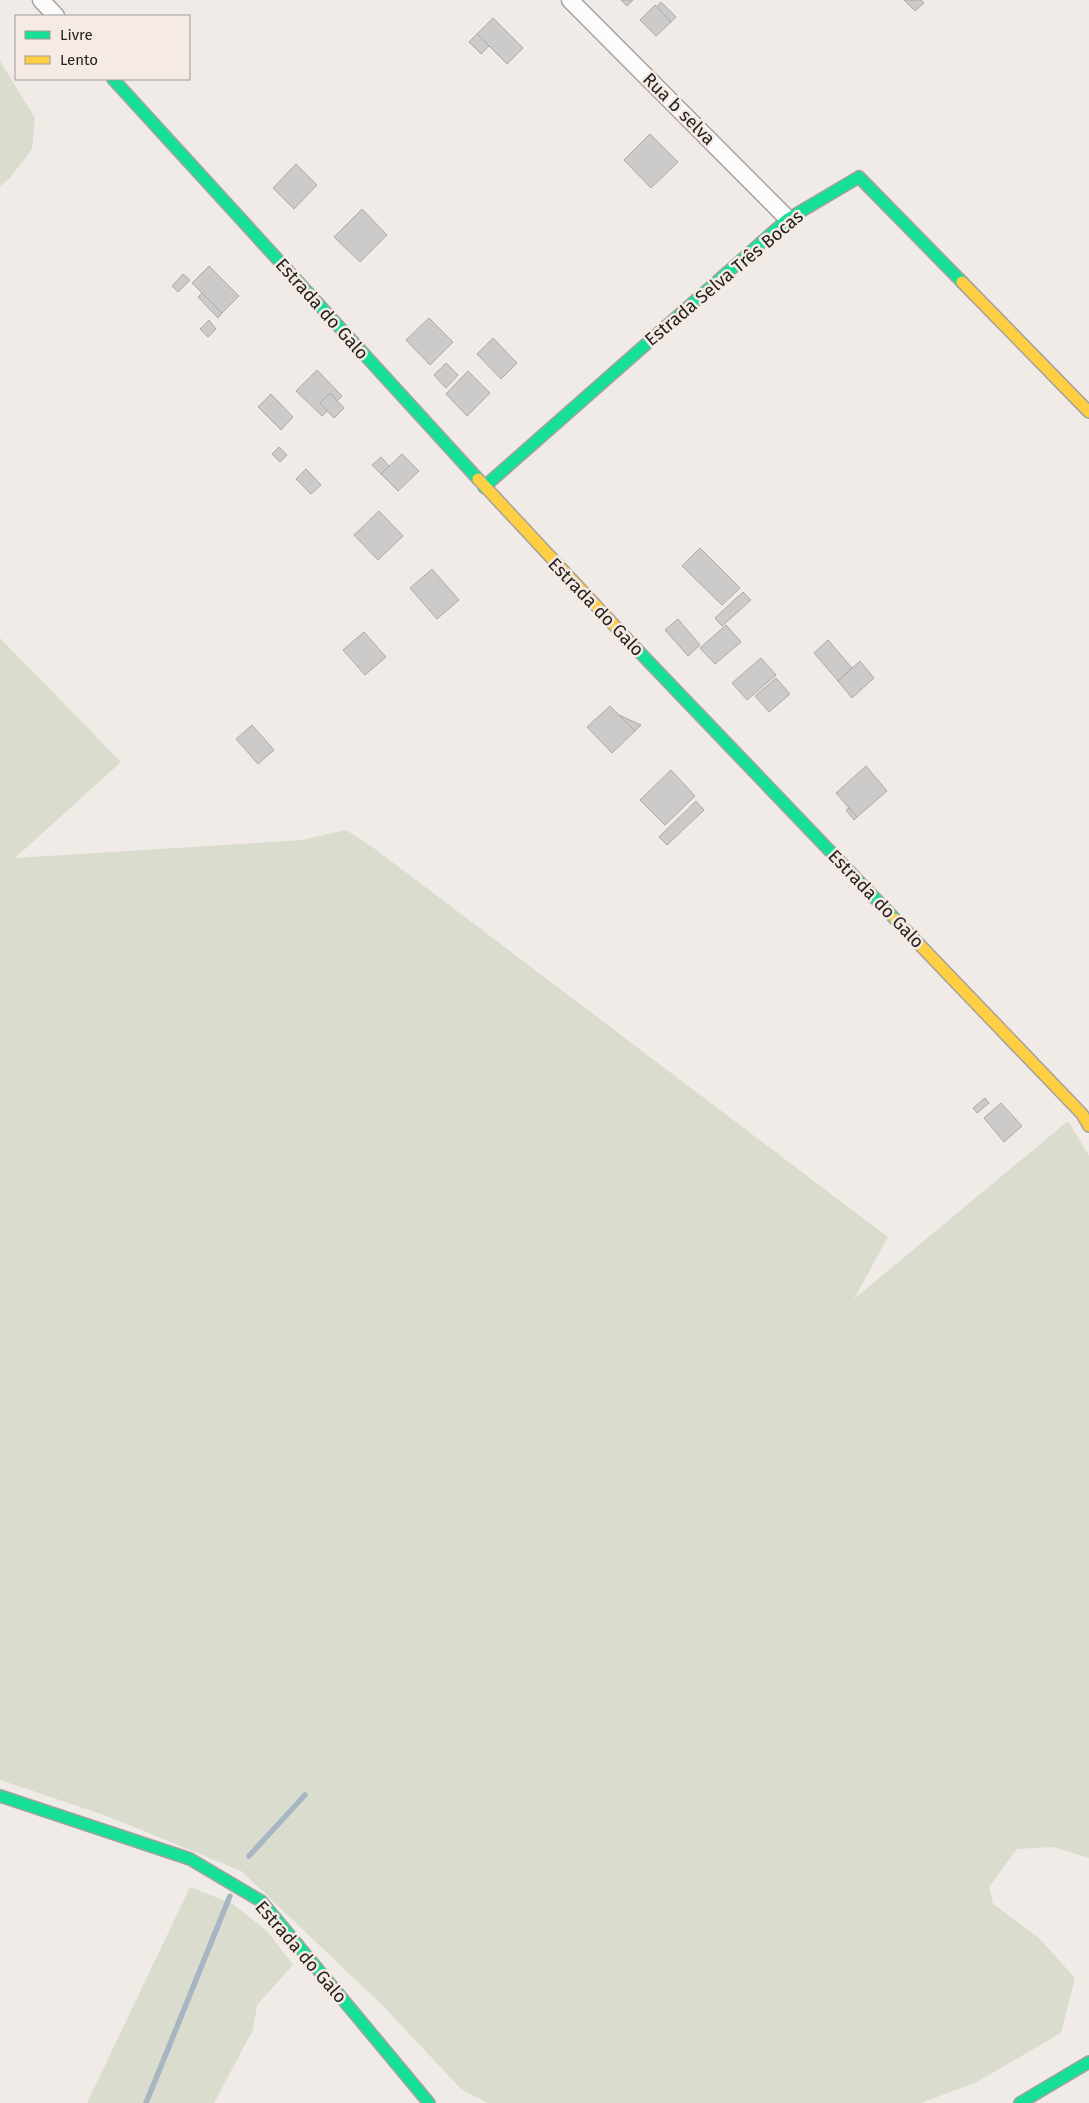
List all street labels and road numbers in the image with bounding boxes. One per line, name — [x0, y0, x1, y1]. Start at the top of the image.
street label: Rua b selva — [638, 68, 720, 150]
street label: Estrada Selva Três Bocas — [640, 205, 808, 351]
street label: Estrada do Galo — [271, 254, 373, 364]
street label: Estrada do Galo — [543, 553, 649, 661]
street label: Estrada do Galo — [823, 845, 929, 953]
street label: Estrada do Galo — [251, 1896, 351, 2008]

